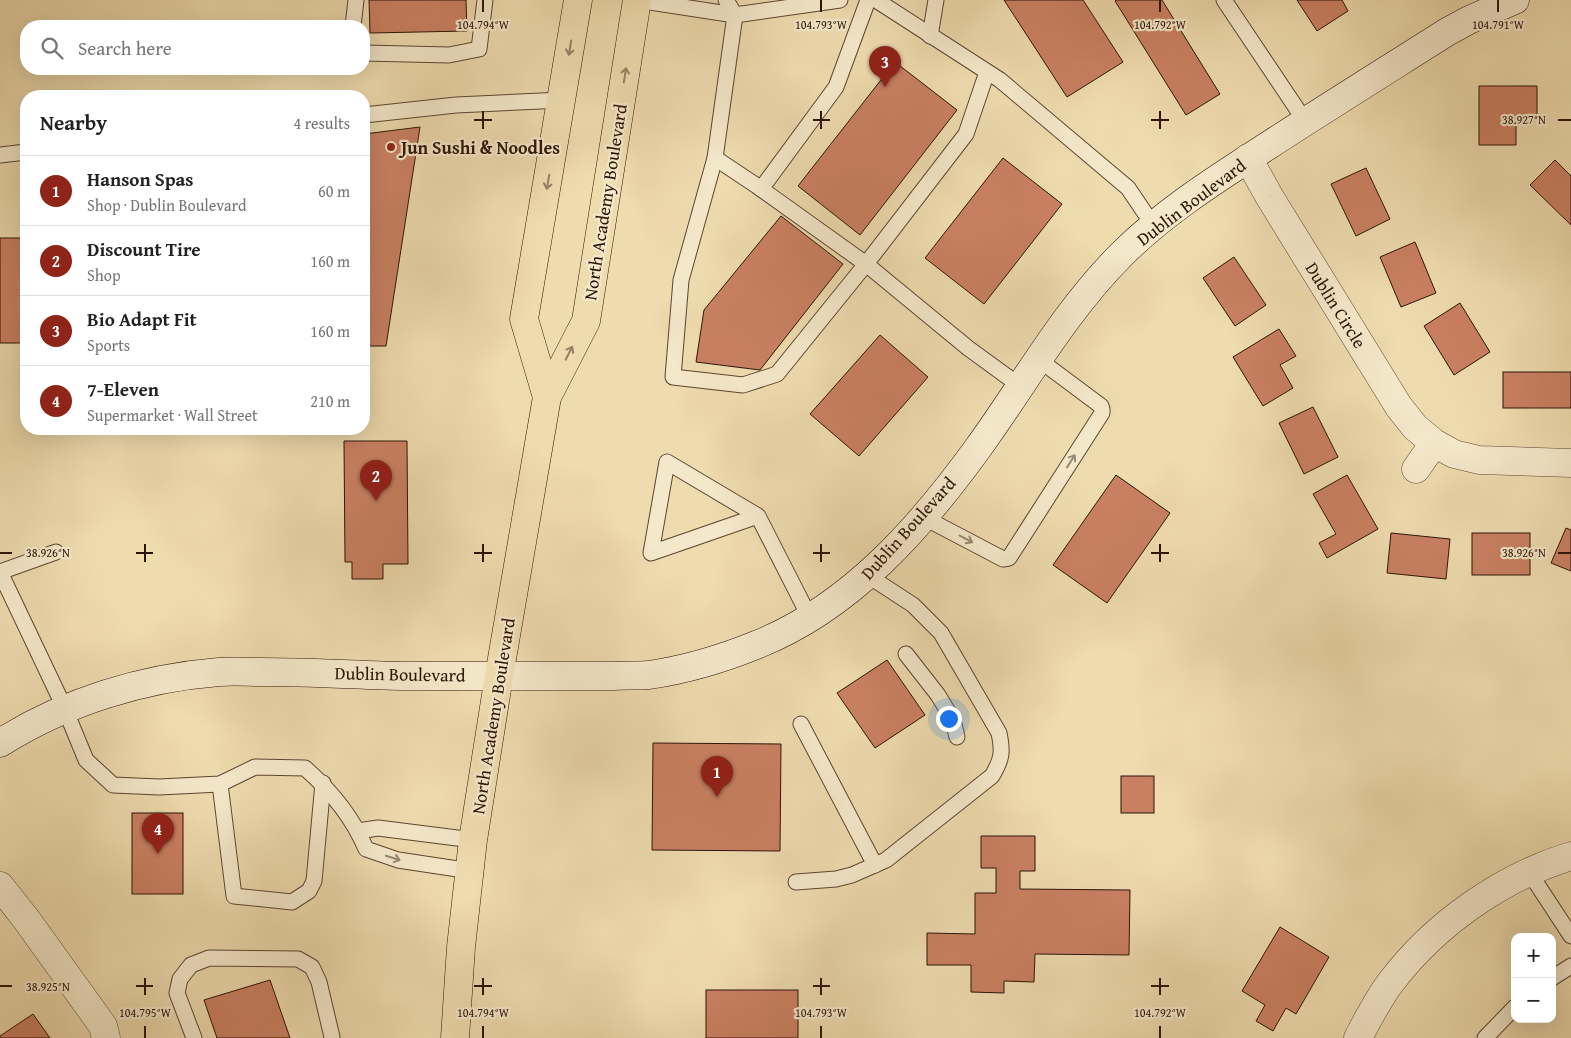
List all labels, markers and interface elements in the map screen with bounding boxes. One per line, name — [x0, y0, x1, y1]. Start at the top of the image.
text: 104.794°W — [457, 16, 510, 33]
text: 104.793°W — [795, 16, 848, 33]
text: 104.792°W — [1134, 16, 1187, 33]
text: 104.791°W — [1472, 16, 1525, 33]
search box — [20, 20, 370, 75]
icon: search — [38, 34, 66, 62]
text: Search here — [78, 34, 172, 62]
one-way arrow — [565, 40, 575, 56]
pin: 3 — [869, 46, 901, 87]
one-way arrow — [620, 68, 630, 84]
street label: North Academy Boulevard — [576, 101, 634, 302]
text: Nearby — [40, 107, 107, 138]
text: 4 results — [293, 111, 350, 135]
text: 38.927°N — [1502, 111, 1546, 128]
place label: Jun Sushi & Noodles — [398, 134, 560, 161]
marker: Jun Sushi & Noodles — [385, 141, 397, 153]
street label: Dublin Boulevard — [1131, 152, 1252, 252]
text: Hanson Spas — [87, 165, 194, 193]
one-way arrow — [542, 174, 552, 190]
text: 1 — [52, 179, 60, 203]
text: 60 m — [318, 179, 350, 203]
text: Shop · Dublin Boulevard — [87, 193, 247, 217]
text: Discount Tire — [87, 235, 201, 263]
text: 2 — [52, 249, 60, 273]
text: 160 m — [310, 249, 350, 273]
street label: Dublin Circle — [1299, 257, 1373, 353]
text: Shop — [87, 263, 121, 287]
text: Bio Adapt Fit — [87, 305, 197, 333]
text: 3 — [52, 319, 60, 343]
text: 160 m — [310, 319, 350, 343]
text: Sports — [87, 333, 130, 357]
one-way arrow — [565, 346, 574, 361]
text: 7-Eleven — [87, 375, 159, 403]
text: 4 — [52, 389, 60, 413]
text: 210 m — [310, 389, 350, 413]
text: Supermarket · Wall Street — [87, 403, 258, 427]
one-way arrow — [1066, 455, 1076, 469]
pin: 2 — [360, 460, 392, 501]
street label: Dublin Boulevard — [854, 470, 962, 586]
one-way arrow — [959, 534, 974, 544]
text: 38.926°N — [26, 544, 70, 561]
text: 38.926°N — [1502, 544, 1546, 561]
street label: North Academy Boulevard — [464, 615, 522, 816]
street label: Dublin Boulevard — [334, 659, 466, 689]
your location — [936, 706, 962, 732]
pin: 1 — [701, 756, 733, 797]
pin: 4 — [142, 813, 174, 854]
one-way arrow — [385, 853, 401, 863]
map controls — [1511, 933, 1556, 1023]
button: + — [1511, 933, 1556, 978]
text: 38.925°N — [26, 978, 70, 995]
button: − — [1511, 978, 1556, 1023]
text: 104.795°W — [119, 1004, 172, 1021]
text: 104.794°W — [457, 1004, 510, 1021]
text: 104.793°W — [795, 1004, 848, 1021]
text: 104.792°W — [1134, 1004, 1187, 1021]

